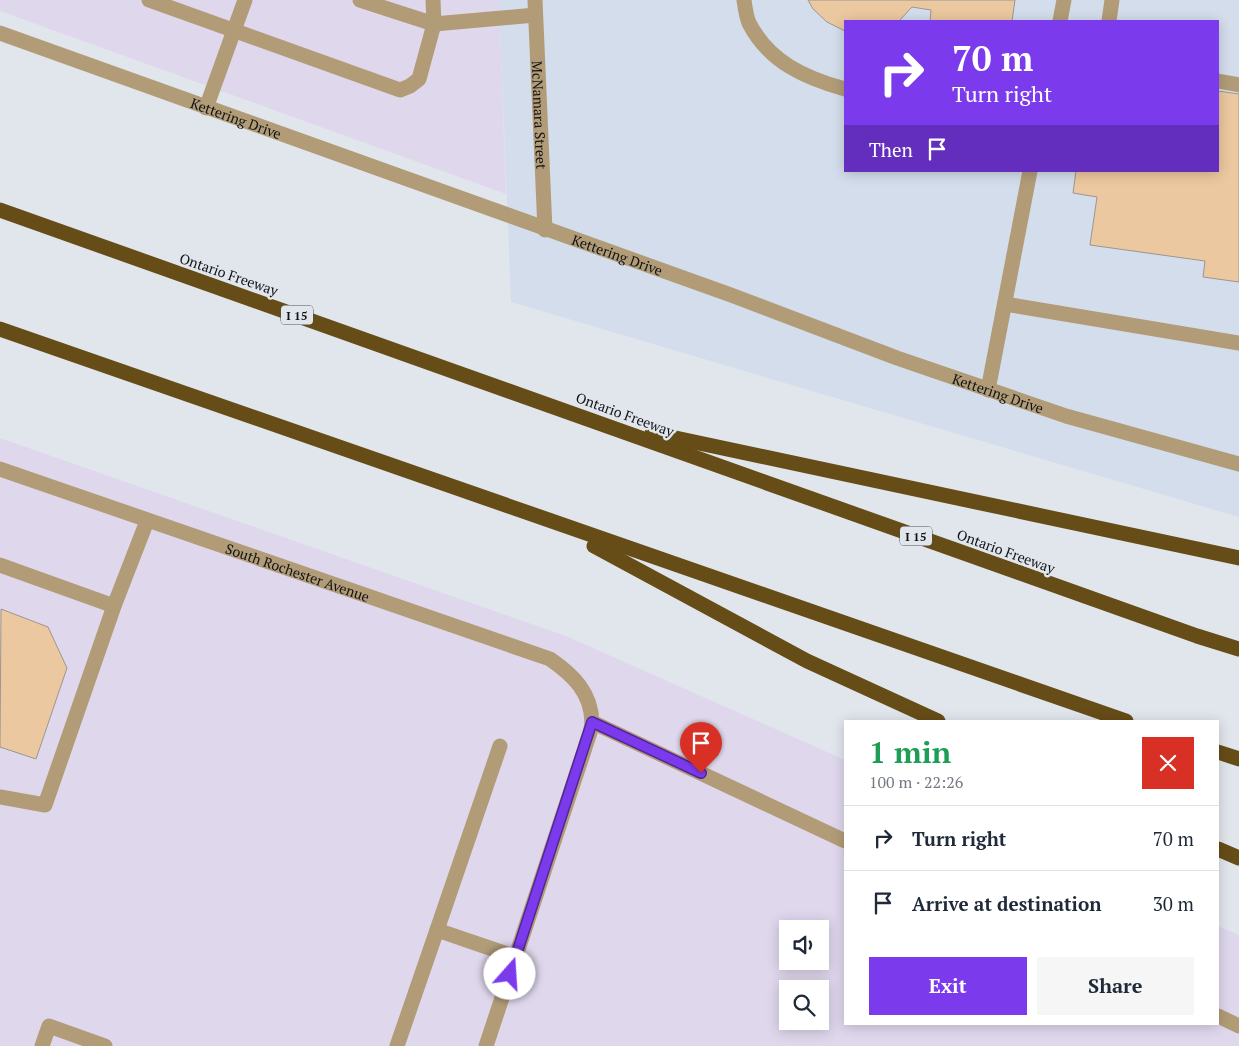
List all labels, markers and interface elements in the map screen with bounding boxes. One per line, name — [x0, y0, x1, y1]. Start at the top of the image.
text: 70 m — [952, 35, 1033, 81]
icon: right — [869, 40, 934, 105]
street label: McNamara Street — [528, 60, 552, 170]
text: Turn right — [952, 79, 1052, 108]
street label: Kettering Drive — [188, 93, 284, 143]
icon: arrive — [923, 135, 951, 163]
text: Then — [869, 137, 913, 162]
street label: Kettering Drive — [570, 229, 665, 279]
street label: Ontario Freeway — [177, 248, 282, 300]
road number: I 15 — [281, 306, 313, 324]
street label: Kettering Drive — [950, 368, 1046, 417]
street label: Ontario Freeway — [573, 387, 678, 441]
street label: Ontario Freeway — [954, 524, 1059, 578]
road number: I 15 — [900, 526, 932, 546]
street label: South Rochester Avenue — [223, 538, 372, 605]
pin — [680, 722, 722, 773]
icon: arrive — [687, 729, 715, 757]
text: 1 min — [869, 732, 951, 772]
button: close — [1142, 737, 1194, 789]
text: 100 m · 22:26 — [869, 771, 963, 793]
icon: right — [869, 824, 897, 852]
text: Turn right — [912, 826, 1006, 851]
text: 70 m — [1153, 826, 1194, 851]
icon: arrive — [869, 889, 897, 917]
text: Arrive at destination — [912, 891, 1101, 916]
text: 30 m — [1153, 891, 1194, 916]
map controls — [779, 920, 829, 1030]
button: sound — [779, 920, 829, 970]
position arrow — [483, 947, 535, 999]
button: Exit — [869, 957, 1027, 1015]
button: Share — [1037, 957, 1194, 1015]
button: search — [779, 980, 829, 1030]

